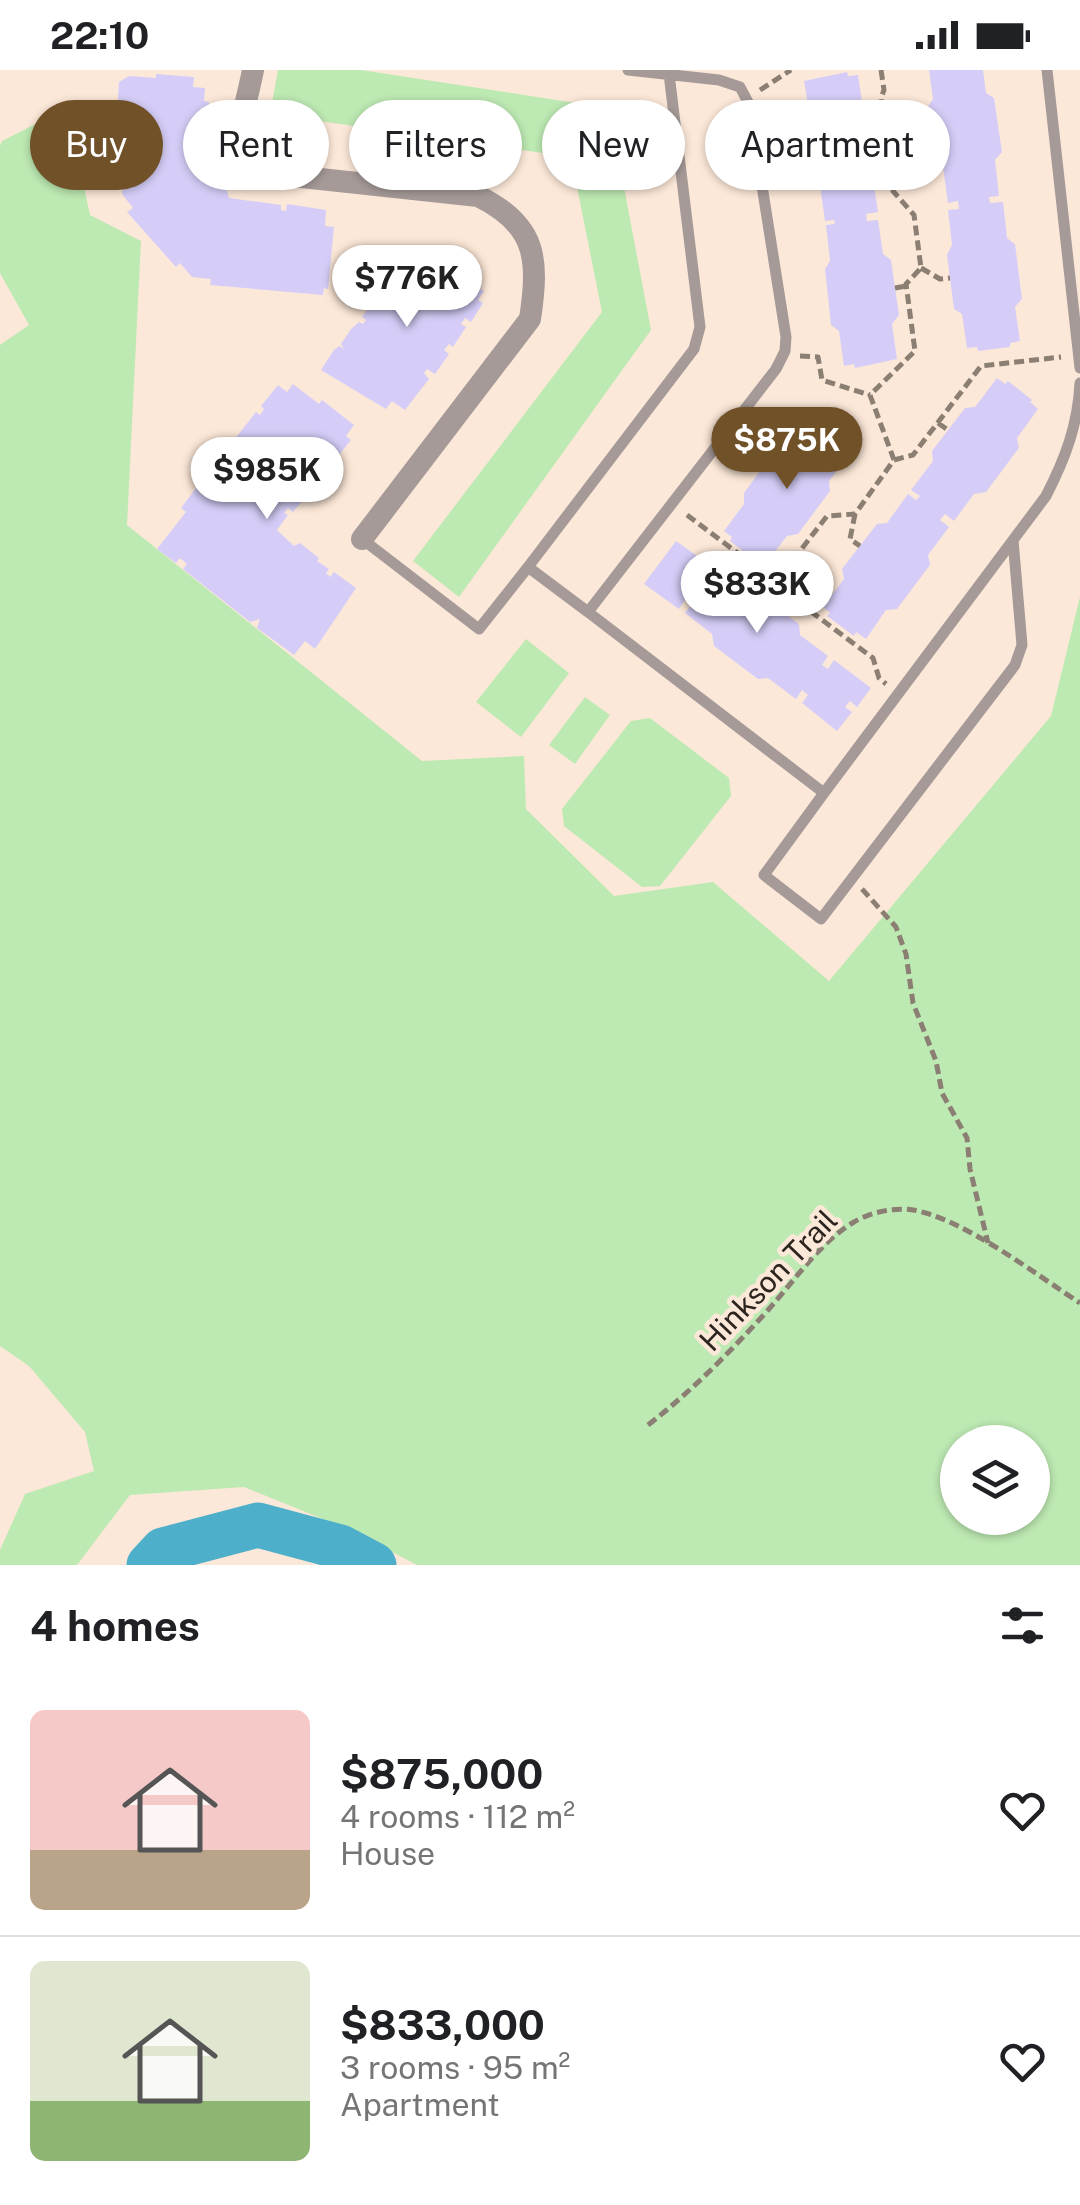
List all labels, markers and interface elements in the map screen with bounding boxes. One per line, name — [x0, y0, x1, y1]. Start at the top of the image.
text: 22:10 — [50, 13, 149, 58]
chip: Buy — [30, 100, 163, 190]
chip: Rent — [183, 100, 329, 190]
chip: Filters — [349, 100, 522, 190]
chip: New — [542, 100, 685, 190]
chip: Apartment — [705, 100, 950, 190]
pin: $776K — [337, 245, 477, 330]
text: $776K — [354, 259, 460, 296]
pin: $875K — [717, 407, 857, 492]
text: $875K — [733, 421, 841, 458]
pin: $985K — [197, 437, 337, 522]
text: $985K — [213, 451, 321, 488]
pin: $833K — [687, 551, 827, 636]
text: $833K — [703, 565, 811, 602]
street label: Hinkson Trail — [692, 1202, 844, 1358]
map controls — [940, 1425, 1050, 1535]
button: layers — [940, 1425, 1050, 1535]
icon: filters — [995, 1598, 1050, 1653]
text: 4 homes — [30, 1601, 200, 1650]
text: $875,000 — [340, 1749, 543, 1798]
icon: home — [110, 1750, 230, 1870]
icon: heart — [995, 1783, 1050, 1838]
text: 4 rooms · 112 m² — [340, 1798, 575, 1835]
text: House — [340, 1835, 435, 1872]
text: $833,000 — [340, 2000, 545, 2049]
icon: home — [110, 2001, 230, 2121]
icon: heart — [995, 2034, 1050, 2089]
text: 3 rooms · 95 m² — [340, 2049, 570, 2086]
text: Apartment — [340, 2086, 500, 2123]

